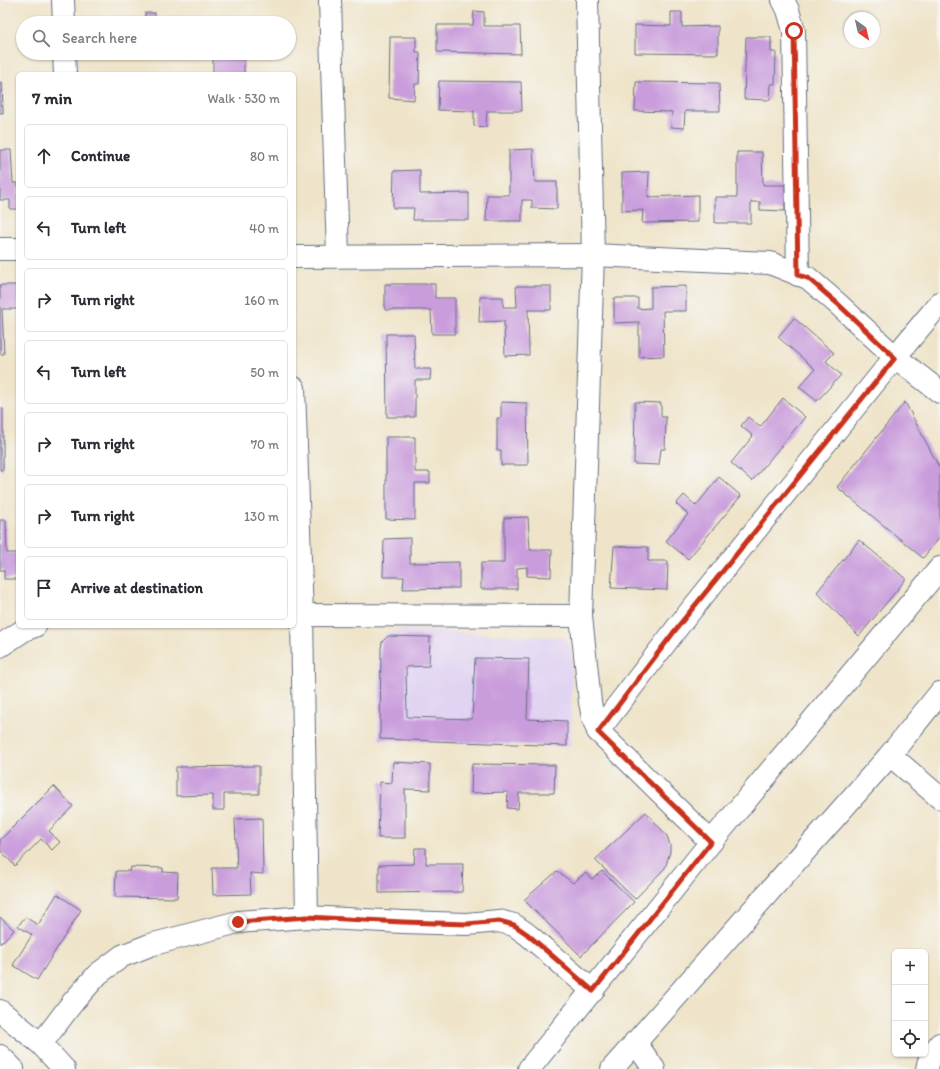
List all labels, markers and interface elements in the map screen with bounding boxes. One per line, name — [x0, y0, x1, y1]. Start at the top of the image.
north arrow — [844, 12, 880, 48]
search box — [16, 16, 296, 60]
route start — [785, 22, 803, 40]
icon: search — [30, 27, 52, 49]
text: Search here — [62, 29, 137, 47]
text: 7 min — [32, 88, 72, 108]
text: Walk · 530 m — [208, 91, 280, 106]
icon: ahead — [33, 145, 55, 167]
text: Continue — [71, 147, 130, 165]
text: 80 m — [250, 149, 279, 164]
icon: left — [33, 217, 55, 239]
text: Turn left — [71, 219, 126, 237]
text: 40 m — [249, 221, 279, 236]
icon: right — [33, 289, 55, 311]
text: Turn right — [71, 291, 135, 309]
text: 160 m — [244, 293, 279, 308]
icon: left — [33, 361, 55, 383]
text: Turn left — [71, 363, 126, 381]
text: 50 m — [250, 365, 279, 380]
icon: right — [33, 433, 55, 455]
text: Turn right — [71, 435, 135, 453]
text: 70 m — [251, 437, 279, 452]
icon: right — [33, 505, 55, 527]
text: Turn right — [71, 507, 135, 525]
text: 130 m — [244, 509, 279, 524]
icon: arrive — [33, 577, 55, 599]
text: Arrive at destination — [71, 579, 203, 597]
route end — [229, 913, 247, 931]
map controls — [892, 949, 928, 1057]
button: + — [892, 949, 928, 985]
button: − — [892, 985, 928, 1021]
button: locate — [892, 1021, 928, 1057]

